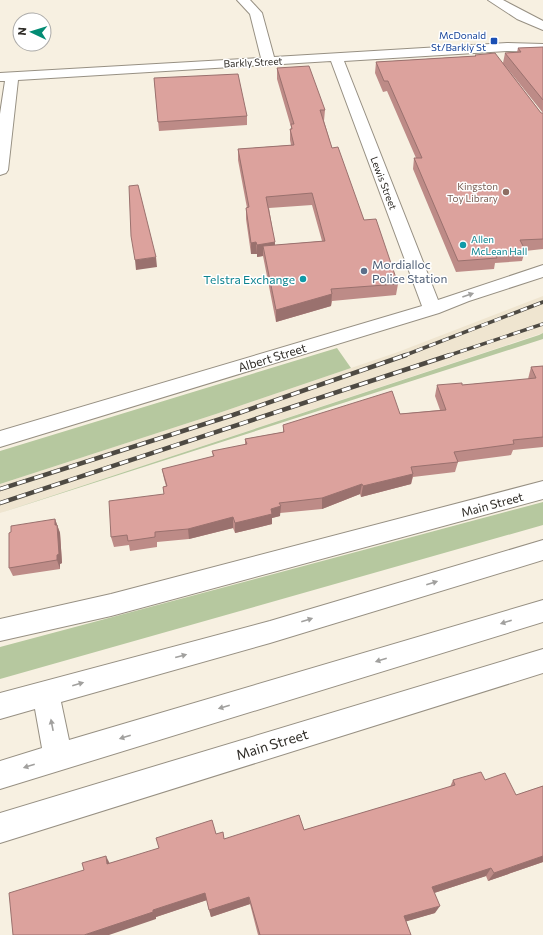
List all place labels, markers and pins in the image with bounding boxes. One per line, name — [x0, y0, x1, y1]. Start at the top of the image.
place label: McDonald St/Barkly St — [431, 29, 486, 53]
marker: McDonald St/Barkly St — [489, 36, 499, 46]
place label: Kingston Toy Library — [447, 180, 498, 204]
marker: Kingston Toy Library — [501, 187, 511, 197]
place label: Allen McLean Hall — [471, 233, 527, 257]
marker: Allen McLean Hall — [458, 240, 468, 250]
place label: Mordialloc Police Station — [372, 257, 447, 285]
marker: Mordialloc Police Station — [359, 266, 369, 276]
place label: Telstra Exchange — [203, 272, 295, 286]
marker: Telstra Exchange — [298, 274, 308, 284]

